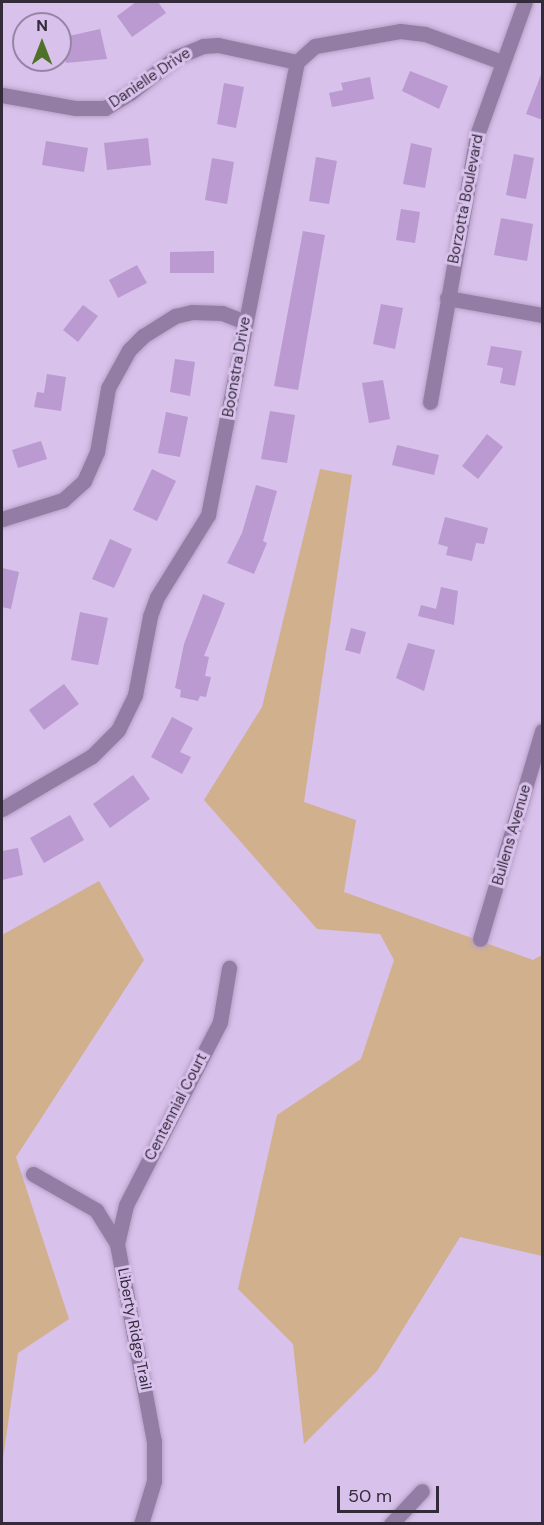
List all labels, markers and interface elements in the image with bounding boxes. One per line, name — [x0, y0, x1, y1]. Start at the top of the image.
north arrow — [12, 12, 72, 72]
text: N — [36, 15, 48, 36]
street label: Danielle Drive — [106, 44, 194, 112]
street label: Borzotta Boulevard — [445, 133, 487, 265]
street label: Boonstra Drive — [219, 315, 255, 419]
street label: Bullens Avenue — [489, 783, 535, 887]
street label: Centennial Court — [141, 1050, 211, 1164]
street label: Liberty Ridge Trail — [113, 1266, 155, 1392]
scale bar — [340, 1474, 442, 1512]
text: 50 m — [348, 1484, 392, 1508]

